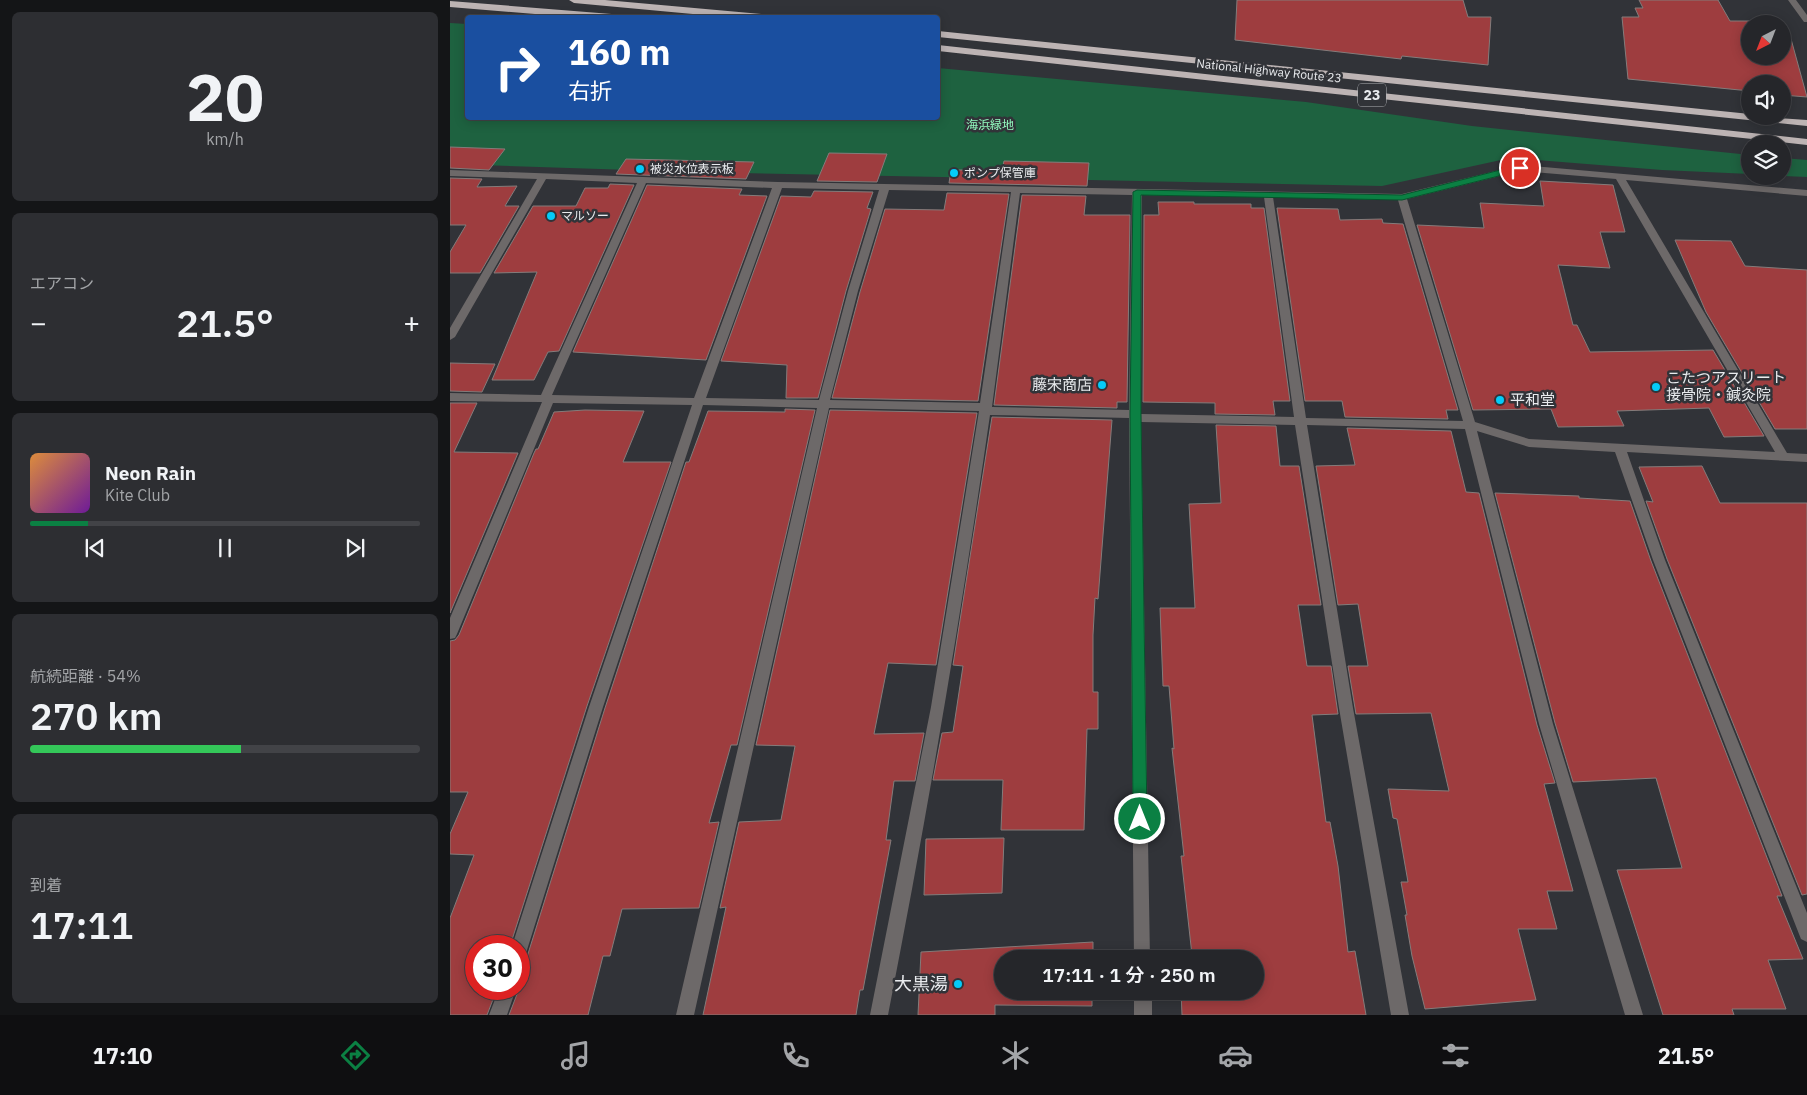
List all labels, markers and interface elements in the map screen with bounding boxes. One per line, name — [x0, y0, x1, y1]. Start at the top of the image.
north arrow — [1741, 15, 1791, 65]
map controls — [1741, 15, 1791, 185]
text: 160 m — [568, 29, 671, 75]
icon: right — [485, 35, 550, 100]
text: 20 — [186, 54, 264, 139]
street label: National Highway Route 23 — [1196, 55, 1342, 86]
button: sound — [1741, 75, 1791, 125]
text: 右折 — [568, 76, 612, 105]
road number: 23 — [1358, 84, 1386, 106]
park label: 海浜緑地 — [966, 117, 1014, 132]
text: km/h — [206, 129, 244, 149]
button: layers — [1741, 135, 1791, 185]
pin — [1499, 147, 1541, 189]
icon: arrive — [1506, 154, 1534, 182]
place label: 被災水位表示板 — [650, 161, 734, 176]
marker: 被災水位表示板 — [634, 163, 646, 175]
place label: ポンプ保管庫 — [964, 165, 1036, 180]
marker: ポンプ保管庫 — [948, 167, 960, 179]
place label: マルソー — [561, 208, 609, 223]
marker: マルソー — [545, 210, 557, 222]
text: エアコン — [30, 273, 94, 293]
text: 21.5° — [176, 298, 274, 347]
text: − — [30, 304, 47, 341]
text: + — [403, 304, 420, 341]
place label: こたつアスリート 接骨院・鍼灸院 — [1666, 368, 1786, 404]
place label: 藤宋商店 — [1032, 375, 1092, 394]
marker: 藤宋商店 — [1096, 379, 1108, 391]
marker: こたつアスリート 接骨院・鍼灸院 — [1650, 381, 1662, 393]
place label: 平和堂 — [1510, 390, 1555, 409]
marker: 平和堂 — [1494, 394, 1506, 406]
text: Neon Rain — [105, 461, 196, 485]
text: Kite Club — [105, 485, 170, 505]
icon: previous — [81, 534, 109, 562]
icon: pause — [211, 534, 239, 562]
icon: next — [341, 534, 369, 562]
text: 航続距離 · 54% — [30, 666, 141, 686]
text: 270 km — [30, 691, 162, 740]
position arrow — [1113, 792, 1165, 844]
text: 到着 — [30, 875, 62, 895]
text: 17:11 — [30, 900, 133, 949]
speed limit sign: 30 — [465, 935, 530, 1000]
text: 17:11 · 1 分 · 250 m — [1042, 963, 1216, 987]
place label: 大黒湯 — [894, 972, 948, 995]
marker: 大黒湯 — [952, 978, 964, 990]
icon: directions — [338, 1038, 373, 1073]
icon: music — [558, 1038, 593, 1073]
icon: phone — [778, 1038, 813, 1073]
icon: climate — [998, 1038, 1033, 1073]
icon: car — [1218, 1038, 1253, 1073]
icon: filters — [1438, 1038, 1473, 1073]
text: 17:10 — [93, 1041, 153, 1070]
text: 21.5° — [1658, 1041, 1714, 1070]

